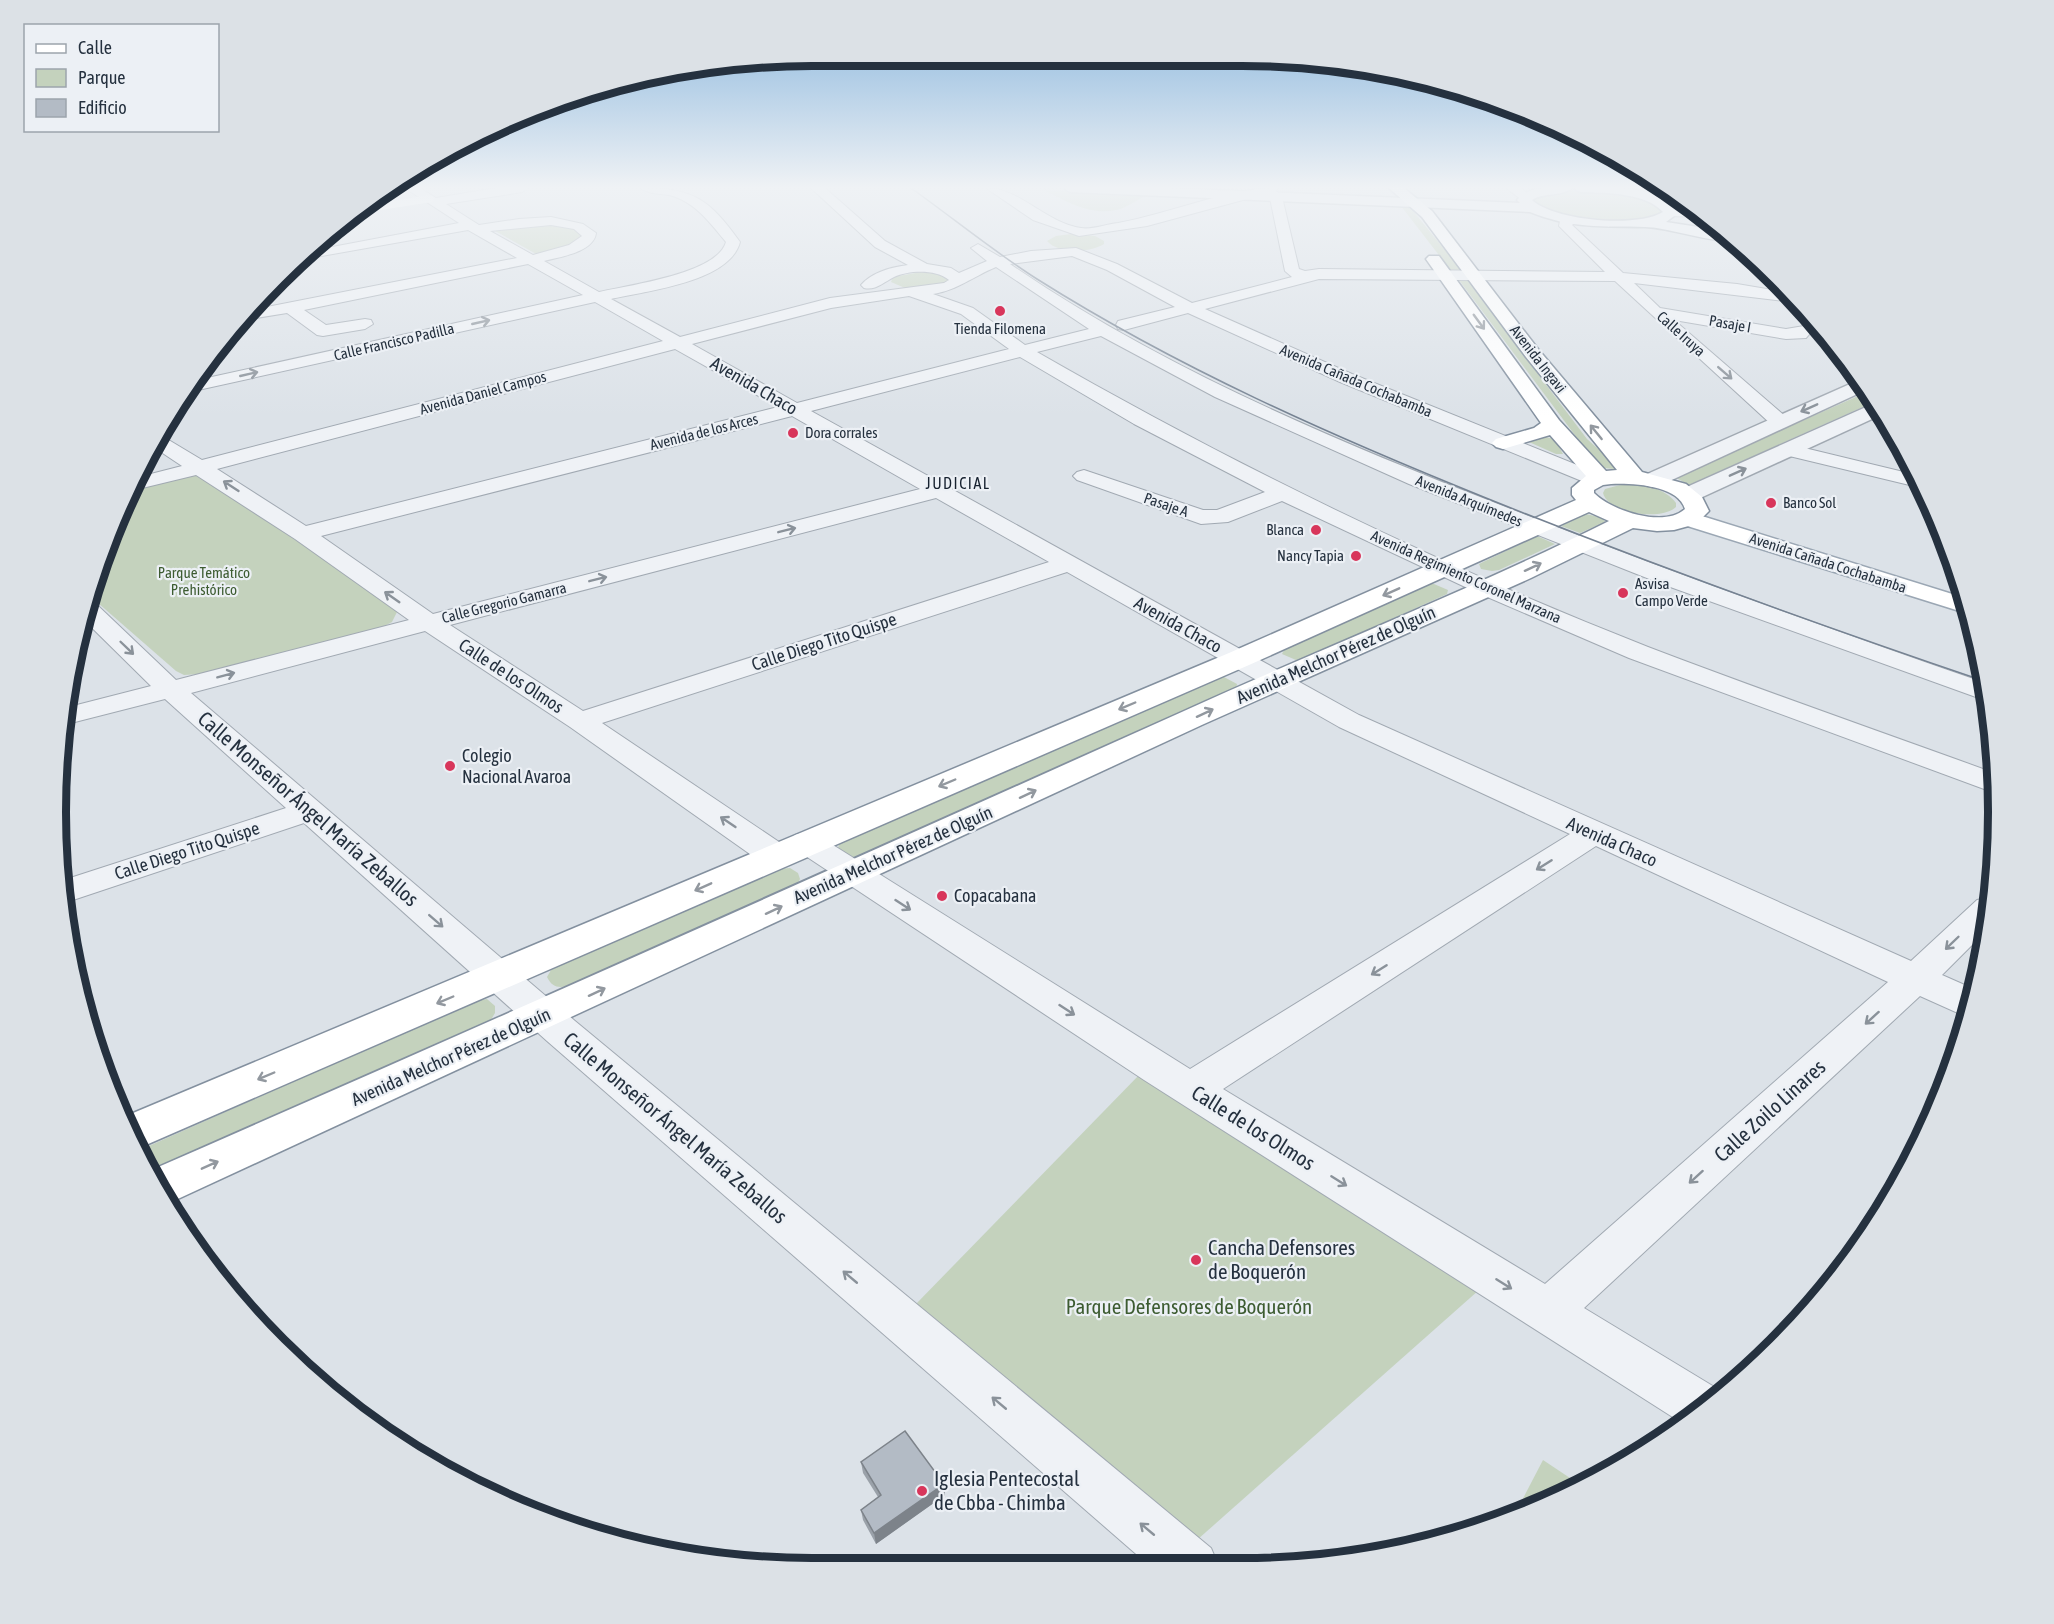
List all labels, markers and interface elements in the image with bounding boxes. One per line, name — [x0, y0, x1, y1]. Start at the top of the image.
legend — [24, 24, 219, 132]
text: Calle — [78, 37, 112, 58]
text: Parque — [78, 67, 126, 88]
text: Edificio — [78, 97, 127, 118]
marker: Tienda Filomena — [993, 304, 1007, 318]
street label: Calle Iruya — [1654, 308, 1709, 360]
street label: Pasaje I — [1708, 311, 1752, 336]
one-way arrow — [1473, 314, 1485, 330]
one-way arrow — [470, 316, 490, 327]
street label: Calle Francisco Padilla — [332, 319, 456, 364]
place label: Tienda Filomena — [954, 320, 1046, 337]
street label: Avenida Ingavi — [1507, 322, 1570, 396]
street label: Avenida Cañada Cochabamba — [1278, 341, 1435, 420]
street label: Avenida Chaco — [707, 352, 801, 419]
one-way arrow — [1717, 366, 1732, 380]
street label: Avenida Daniel Campos — [418, 367, 548, 418]
one-way arrow — [240, 368, 259, 380]
one-way arrow — [1800, 403, 1818, 415]
street label: Avenida de los Arces — [648, 410, 760, 453]
place label: Dora corrales — [805, 424, 878, 441]
one-way arrow — [1590, 425, 1603, 441]
marker: Dora corrales — [786, 426, 800, 440]
one-way arrow — [1728, 466, 1746, 478]
street label: Avenida Arquímedes — [1413, 471, 1525, 530]
district label: JUDICIAL — [926, 474, 990, 492]
one-way arrow — [222, 480, 239, 493]
street label: Pasaje A — [1142, 489, 1191, 520]
place label: Banco Sol — [1783, 494, 1836, 511]
marker: Banco Sol — [1764, 496, 1778, 510]
place label: Blanca — [1266, 521, 1304, 538]
marker: Blanca — [1309, 523, 1323, 537]
one-way arrow — [777, 524, 796, 535]
street label: Avenida Regimiento Coronel Marzana — [1368, 527, 1564, 626]
street label: Avenida Cañada Cochabamba — [1748, 529, 1909, 596]
place label: Nancy Tapia — [1277, 547, 1344, 564]
marker: Nancy Tapia — [1349, 549, 1363, 563]
one-way arrow — [1523, 560, 1541, 572]
park label: Parque Temático Prehistórico — [158, 564, 250, 598]
one-way arrow — [588, 572, 607, 584]
place label: Asvisa Campo Verde — [1635, 575, 1708, 609]
street label: Calle Gregorio Gamarra — [440, 579, 568, 626]
one-way arrow — [1382, 586, 1400, 598]
marker: Asvisa Campo Verde — [1616, 586, 1630, 600]
one-way arrow — [384, 591, 400, 603]
street label: Avenida Chaco — [1131, 592, 1226, 657]
street label: Avenida Melchor Pérez de Olguín — [1233, 601, 1439, 708]
street label: Calle Diego Tito Quispe — [749, 608, 899, 675]
street label: Calle de los Olmos — [455, 634, 568, 717]
one-way arrow — [120, 640, 135, 655]
one-way arrow — [217, 668, 236, 680]
one-way arrow — [1118, 701, 1136, 713]
street label: Calle Monseñor Ángel María Zeballos — [194, 706, 424, 911]
one-way arrow — [1196, 706, 1214, 718]
place label: Colegio Nacional Avaroa — [462, 745, 571, 787]
marker: Colegio Nacional Avaroa — [443, 759, 457, 773]
one-way arrow — [938, 778, 956, 789]
one-way arrow — [1019, 788, 1037, 799]
street label: Avenida Melchor Pérez de Olguín — [790, 801, 996, 908]
street label: Avenida Chaco — [1564, 812, 1661, 871]
one-way arrow — [720, 816, 736, 828]
street label: Calle Diego Tito Quispe — [112, 817, 262, 884]
one-way arrow — [1536, 860, 1553, 872]
one-way arrow — [694, 883, 712, 894]
place label: Copacabana — [954, 885, 1037, 906]
marker: Copacabana — [935, 889, 949, 903]
one-way arrow — [894, 899, 911, 911]
one-way arrow — [765, 904, 783, 915]
one-way arrow — [428, 914, 443, 928]
one-way arrow — [1945, 936, 1960, 951]
one-way arrow — [1371, 964, 1388, 976]
one-way arrow — [588, 986, 606, 998]
one-way arrow — [436, 995, 454, 1006]
street label: Avenida Melchor Pérez de Olguín — [348, 1003, 554, 1110]
one-way arrow — [1058, 1004, 1075, 1016]
one-way arrow — [1865, 1011, 1880, 1025]
street label: Calle Monseñor Ángel María Zeballos — [559, 1027, 792, 1228]
street label: Calle Zoilo Linares — [1709, 1054, 1830, 1166]
one-way arrow — [257, 1071, 275, 1082]
street label: Calle de los Olmos — [1188, 1080, 1320, 1175]
one-way arrow — [200, 1159, 218, 1170]
one-way arrow — [1689, 1170, 1704, 1184]
one-way arrow — [1330, 1175, 1346, 1187]
place label: Cancha Defensores de Boquerón — [1208, 1235, 1355, 1283]
marker: Cancha Defensores de Boquerón — [1189, 1253, 1203, 1267]
one-way arrow — [843, 1270, 858, 1284]
one-way arrow — [1495, 1278, 1512, 1290]
park label: Parque Defensores de Boquerón — [1066, 1294, 1312, 1318]
one-way arrow — [992, 1396, 1007, 1410]
place label: Iglesia Pentecostal de Cbba - Chimba — [934, 1466, 1080, 1514]
marker: Iglesia Pentecostal de Cbba - Chimba — [915, 1484, 929, 1498]
one-way arrow — [1140, 1522, 1155, 1536]

